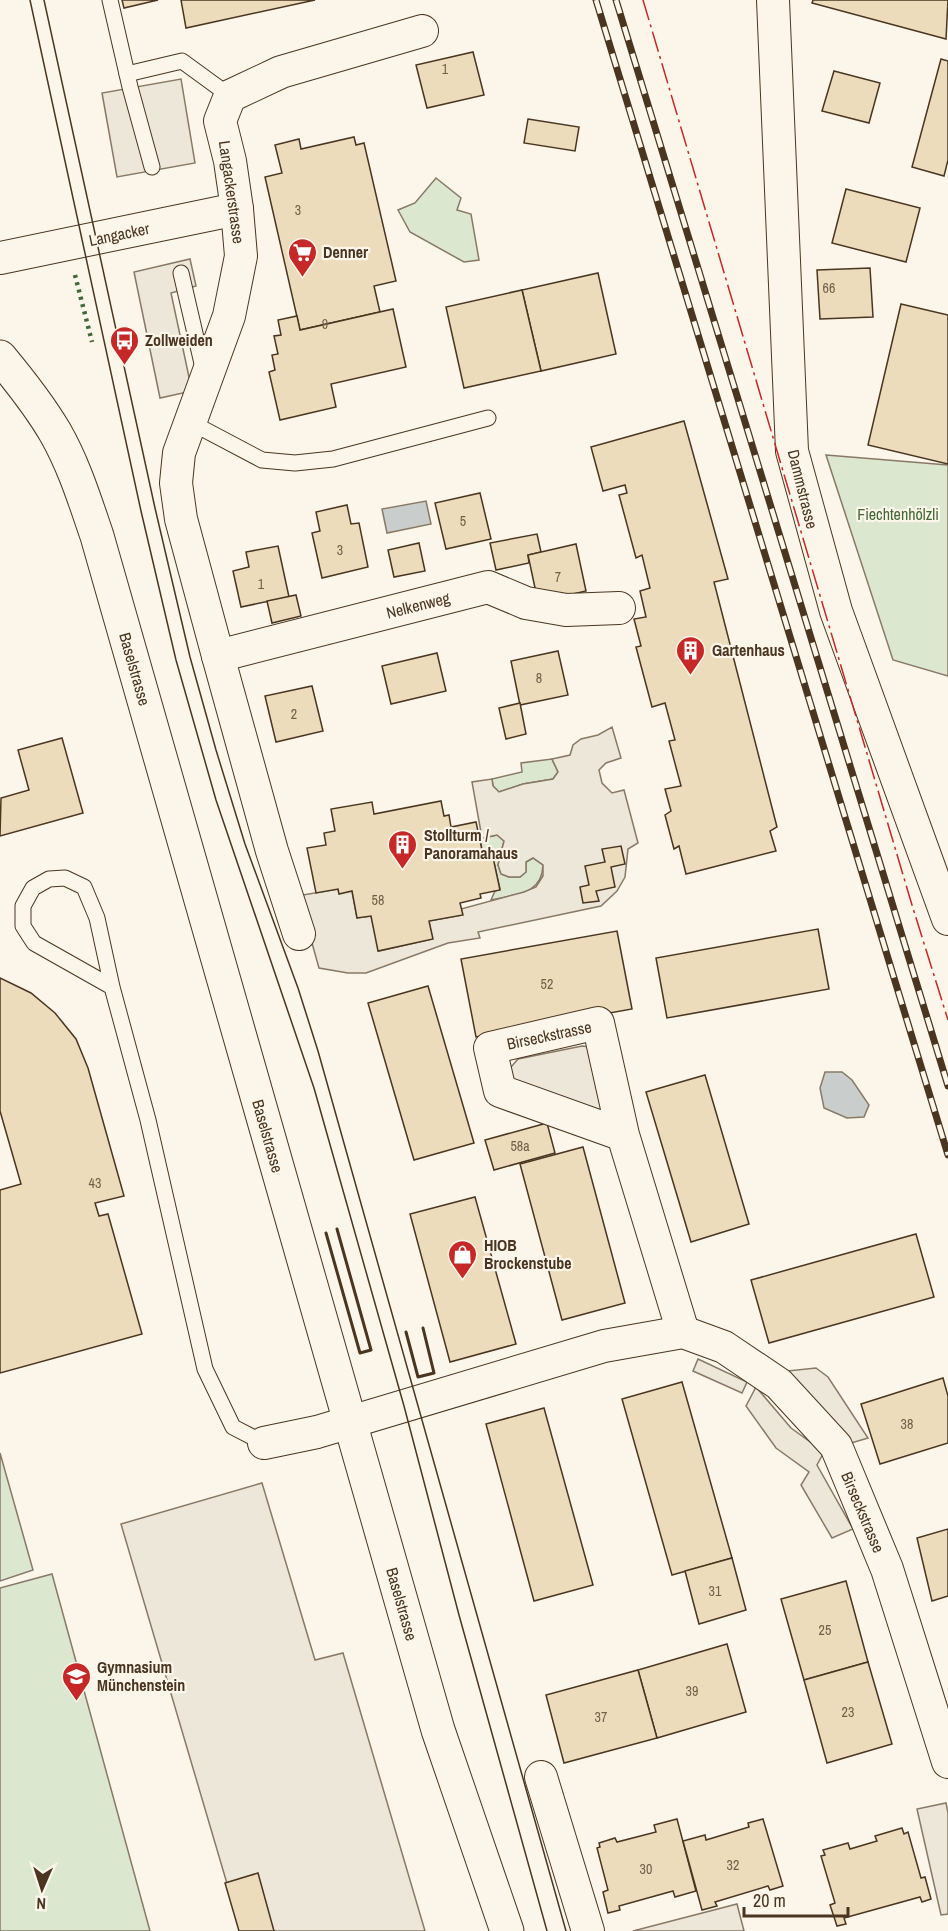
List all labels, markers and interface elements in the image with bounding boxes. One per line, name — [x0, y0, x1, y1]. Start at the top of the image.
house number: 1 — [442, 60, 449, 78]
street label: Langackerstrasse — [214, 139, 250, 245]
house number: 3 — [295, 201, 301, 219]
street label: Langacker — [87, 217, 152, 251]
supermarket icon: Denner — [286, 236, 318, 278]
place label: Denner — [323, 241, 369, 263]
house number: 66 — [823, 279, 835, 297]
house number: 9 — [322, 315, 328, 333]
bus stop icon: Zollweiden — [108, 324, 140, 366]
place label: Zollweiden — [145, 329, 213, 351]
street label: Dammstrasse — [783, 447, 823, 531]
park label: Fiechtenhölzli — [857, 503, 939, 525]
house number: 5 — [460, 512, 466, 530]
house number: 3 — [337, 541, 343, 559]
house number: 7 — [555, 568, 561, 586]
house number: 1 — [258, 575, 265, 593]
street label: Nelkenweg — [384, 586, 453, 624]
street label: Baselstrasse — [114, 630, 156, 708]
building icon: Gartenhaus — [675, 634, 707, 676]
place label: Gartenhaus — [712, 639, 785, 661]
house number: 8 — [536, 669, 542, 687]
house number: 2 — [291, 705, 297, 723]
place label: Stollturm / Panoramahaus — [424, 824, 518, 864]
building icon: Stollturm / Panoramahaus — [387, 828, 419, 870]
house number: 58 — [372, 891, 384, 909]
house number: 52 — [541, 975, 553, 993]
street label: Birseckstrasse — [505, 1015, 593, 1055]
street label: Baselstrasse — [247, 1097, 289, 1175]
house number: 58a — [510, 1137, 530, 1155]
house number: 43 — [89, 1174, 101, 1192]
place label: HIOB Brockenstube — [484, 1234, 572, 1274]
shop icon: HIOB Brockenstube — [447, 1238, 479, 1280]
house number: 38 — [901, 1415, 913, 1433]
street label: Birseckstrasse — [836, 1468, 890, 1556]
street label: Baselstrasse — [381, 1565, 423, 1643]
house number: 31 — [709, 1582, 722, 1600]
house number: 25 — [819, 1621, 831, 1639]
place label: Gymnasium Münchenstein — [97, 1656, 185, 1696]
school or university icon: Gymnasium Münchenstein — [60, 1660, 92, 1702]
house number: 39 — [686, 1682, 698, 1700]
house number: 23 — [842, 1703, 854, 1721]
house number: 37 — [595, 1708, 607, 1726]
house number: 32 — [727, 1856, 739, 1874]
north arrow — [12, 1859, 72, 1919]
house number: 30 — [640, 1860, 652, 1878]
scale bar — [744, 1880, 848, 1918]
text: 20 m — [753, 1888, 786, 1913]
text: N — [36, 1893, 47, 1915]

